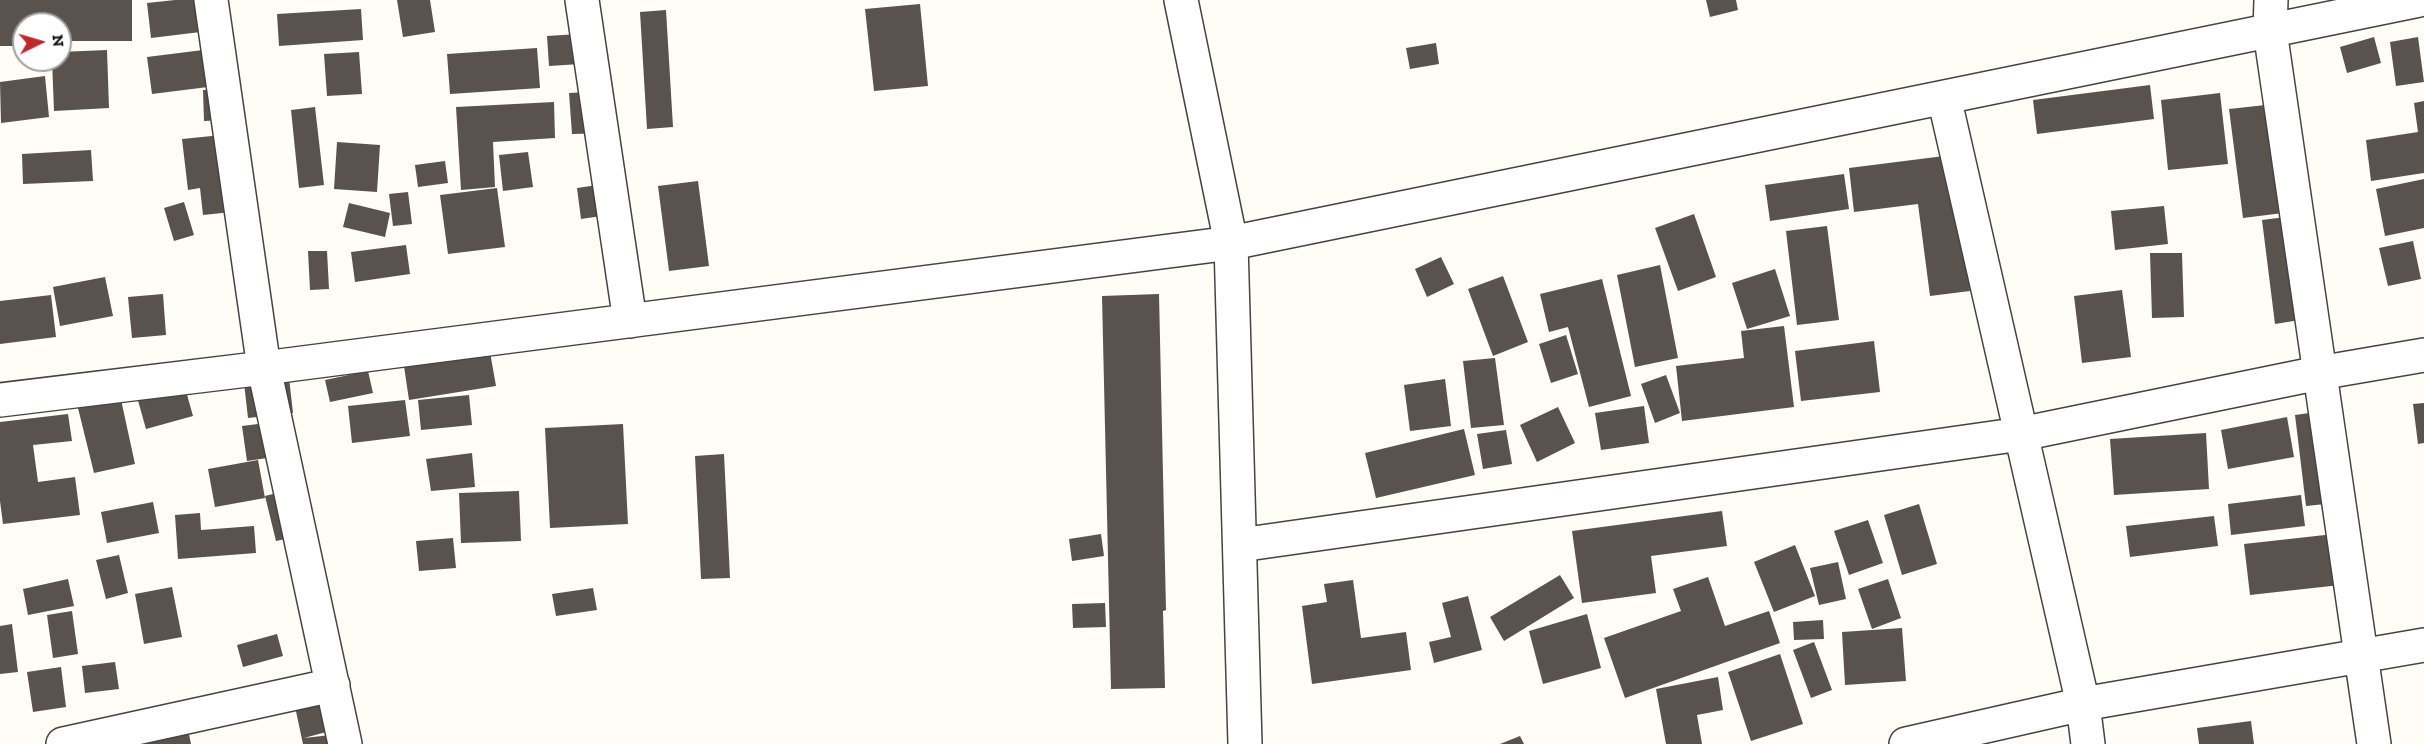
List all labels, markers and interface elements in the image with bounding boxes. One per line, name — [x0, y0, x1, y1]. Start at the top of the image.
north arrow — [12, 12, 72, 72]
text: N — [48, 34, 68, 47]

